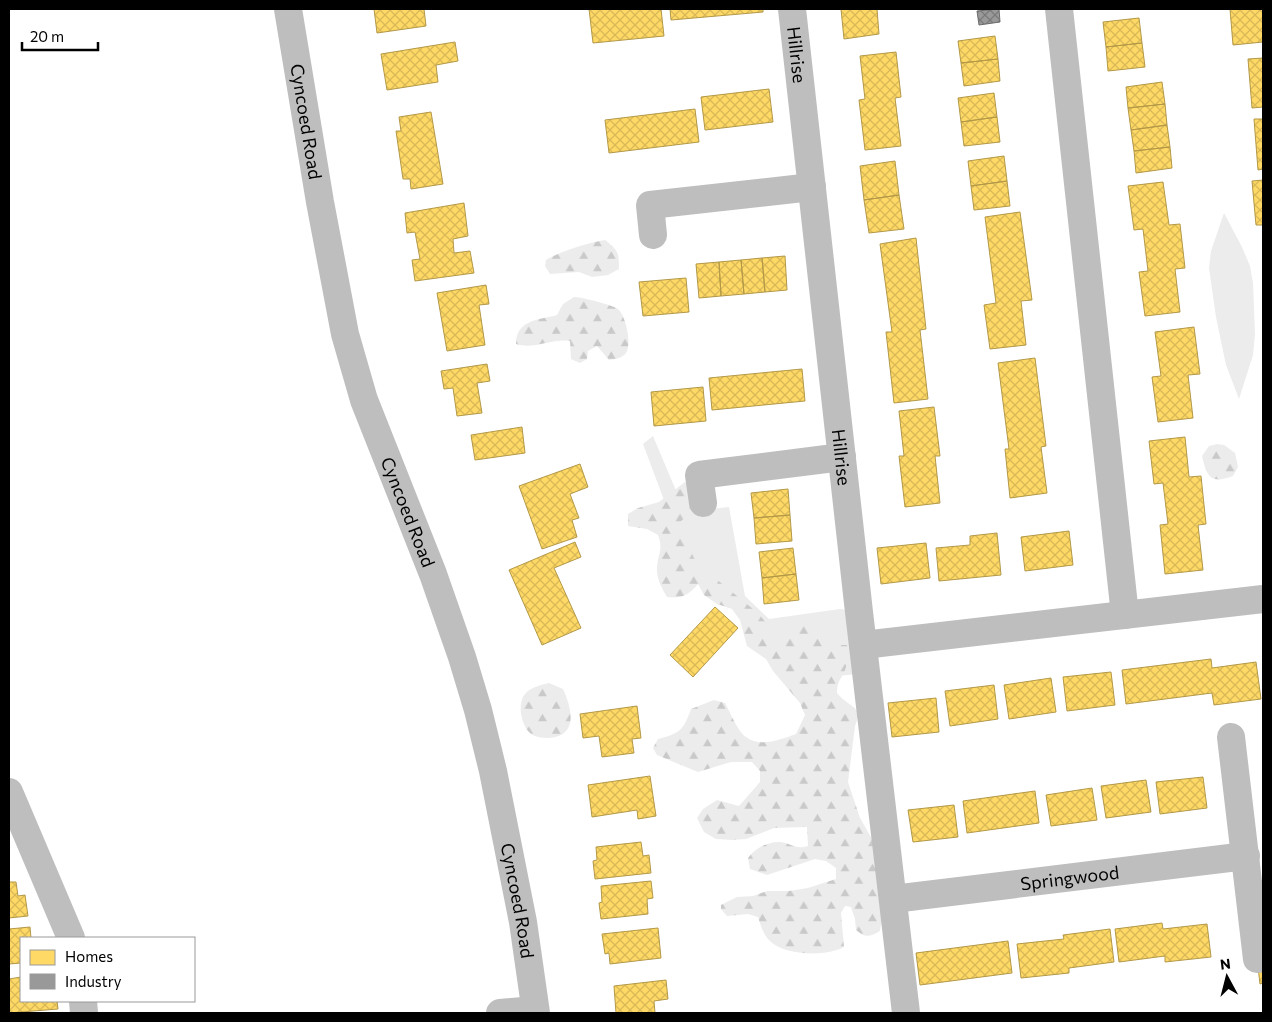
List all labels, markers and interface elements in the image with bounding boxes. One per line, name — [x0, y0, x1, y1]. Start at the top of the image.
scale bar — [22, 20, 99, 52]
street label: Hillrise — [783, 25, 811, 84]
text: 20 m — [30, 27, 64, 45]
street label: Cyncoed Road — [286, 62, 327, 181]
street label: Hillrise — [828, 428, 856, 487]
street label: Cyncoed Road — [377, 454, 440, 570]
street label: Cyncoed Road — [497, 841, 539, 960]
street label: Springwood — [1019, 861, 1120, 894]
legend — [20, 937, 195, 1002]
text: Homes — [65, 947, 113, 965]
north arrow — [1202, 952, 1252, 1002]
text: N — [1219, 955, 1232, 973]
text: Industry — [65, 972, 122, 990]

